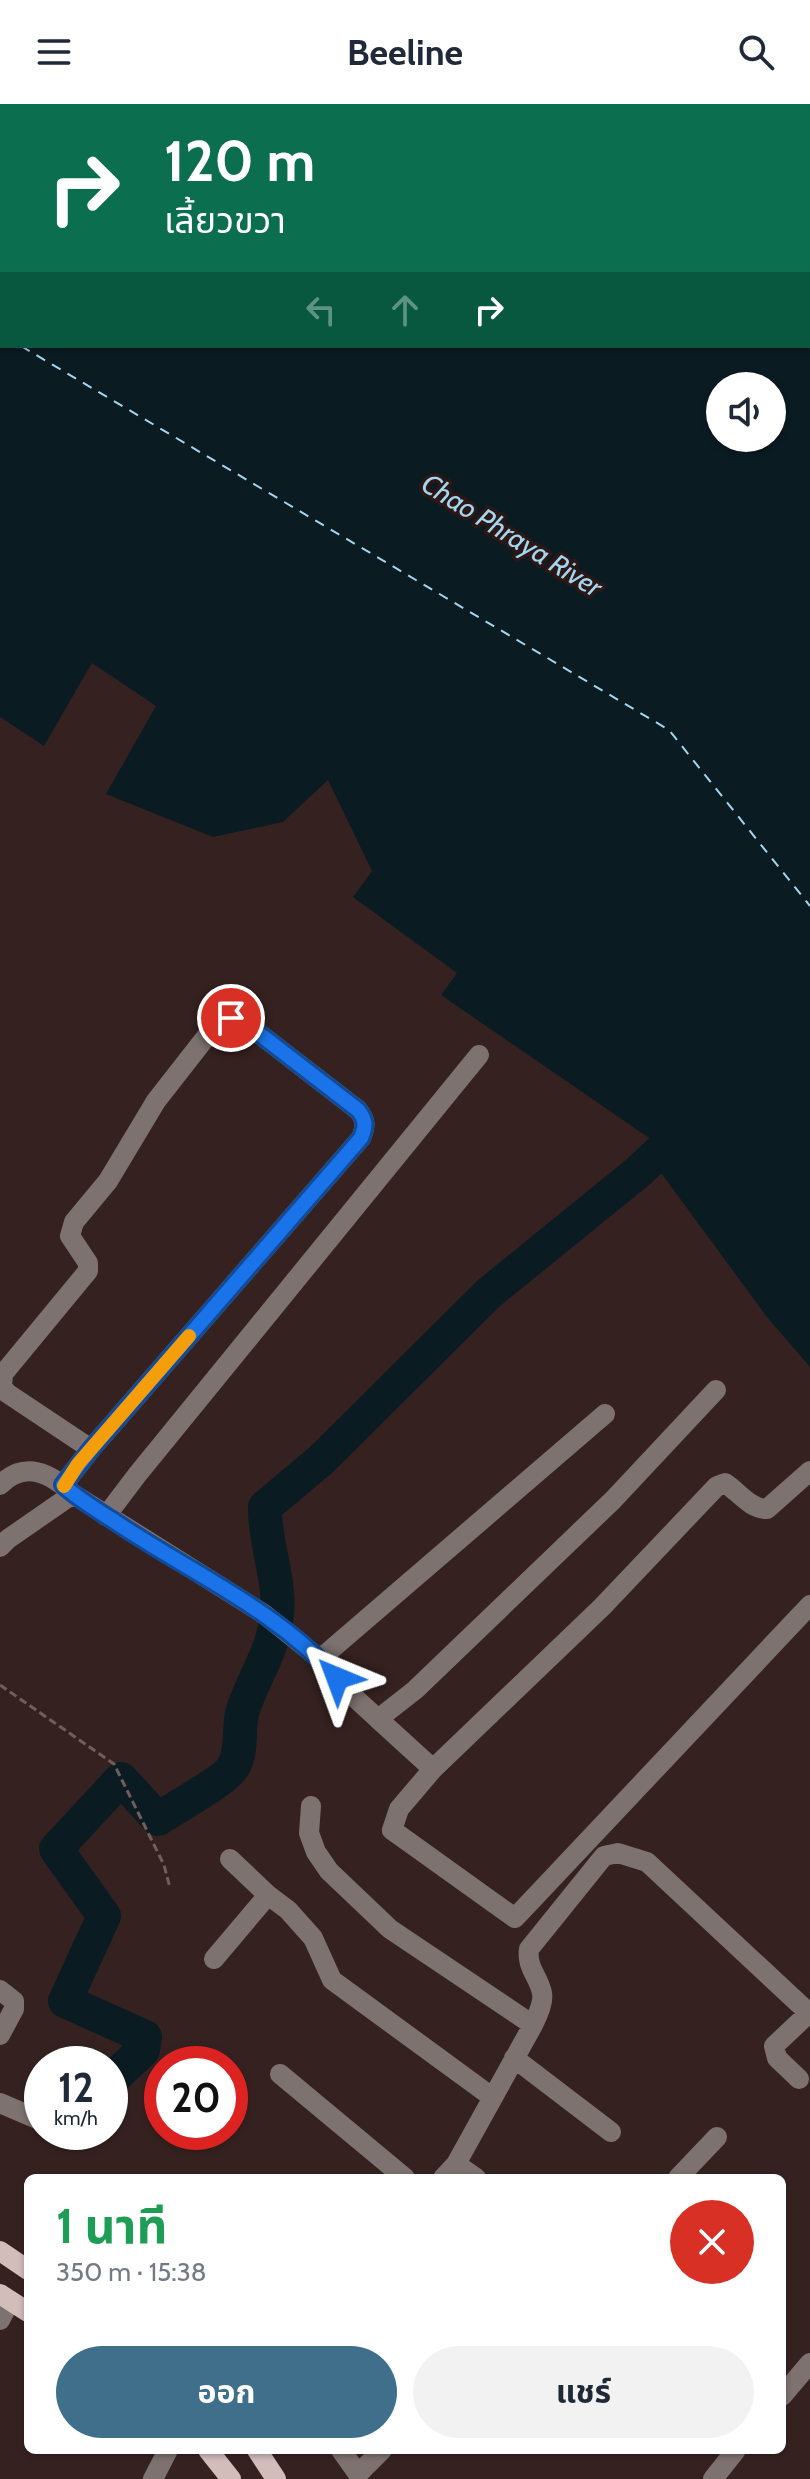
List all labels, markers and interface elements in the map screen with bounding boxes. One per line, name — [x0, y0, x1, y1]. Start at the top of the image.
icon: menu — [32, 30, 76, 74]
text: Beeline — [347, 30, 463, 74]
icon: search — [734, 30, 778, 74]
text: 120 m — [164, 127, 315, 195]
icon: right — [32, 136, 136, 240]
text: เลี้ยวขวา — [164, 198, 286, 242]
icon: left — [299, 288, 343, 332]
icon: ahead — [383, 288, 427, 332]
icon: right — [467, 288, 511, 332]
map controls — [706, 372, 786, 452]
button: sound — [706, 372, 786, 452]
water label: Chao Phraya River — [415, 466, 610, 605]
pin — [197, 984, 265, 1052]
icon: arrive — [209, 996, 253, 1040]
position arrow — [295, 1636, 379, 1720]
speed limit sign: 20 — [144, 2046, 248, 2150]
text: 12 — [58, 2063, 94, 2112]
text: km/h — [54, 2106, 98, 2130]
text: 1 นาที — [56, 2197, 167, 2255]
button: close — [670, 2200, 754, 2284]
text: 350 m · 15:38 — [56, 2256, 207, 2288]
button: ออก — [56, 2346, 397, 2438]
button: แชร์ — [413, 2346, 754, 2438]

